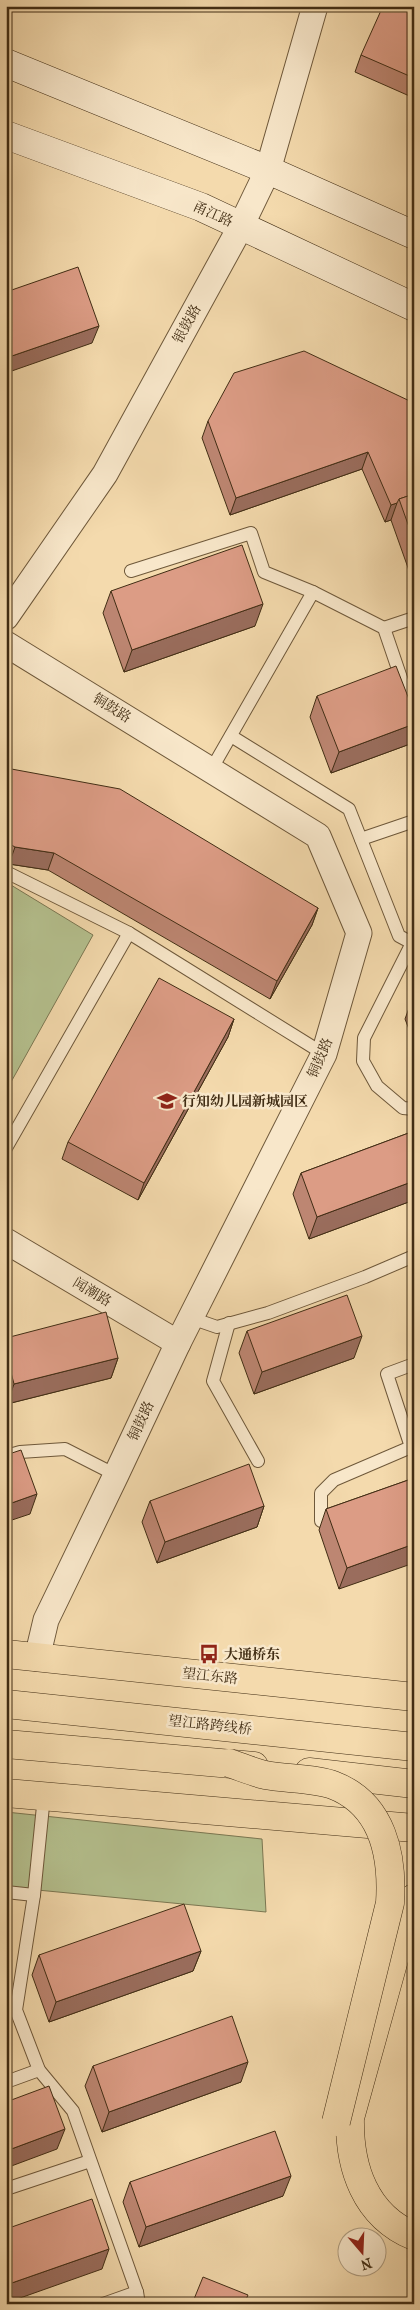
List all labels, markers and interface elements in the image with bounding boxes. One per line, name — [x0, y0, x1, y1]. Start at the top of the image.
street label: 甬江路 — [190, 198, 236, 230]
street label: 银鼓路 — [169, 302, 205, 346]
street label: 铜鼓路 — [90, 690, 134, 726]
street label: 铜鼓路 — [304, 1035, 336, 1081]
school or university icon: 行知幼儿园新城园区 — [156, 1090, 178, 1112]
place label: 行知幼儿园新城园区 — [182, 1093, 308, 1110]
street label: 闻潮路 — [70, 1274, 114, 1310]
street label: 铜鼓路 — [124, 1398, 158, 1444]
bus stop icon: 大通桥东 — [198, 1643, 220, 1665]
place label: 大通桥东 — [224, 1646, 280, 1663]
street label: 望江东路 — [181, 1665, 239, 1687]
street label: 望江路跨线桥 — [167, 1712, 253, 1738]
north arrow — [338, 2228, 388, 2278]
text: N — [358, 2254, 374, 2274]

